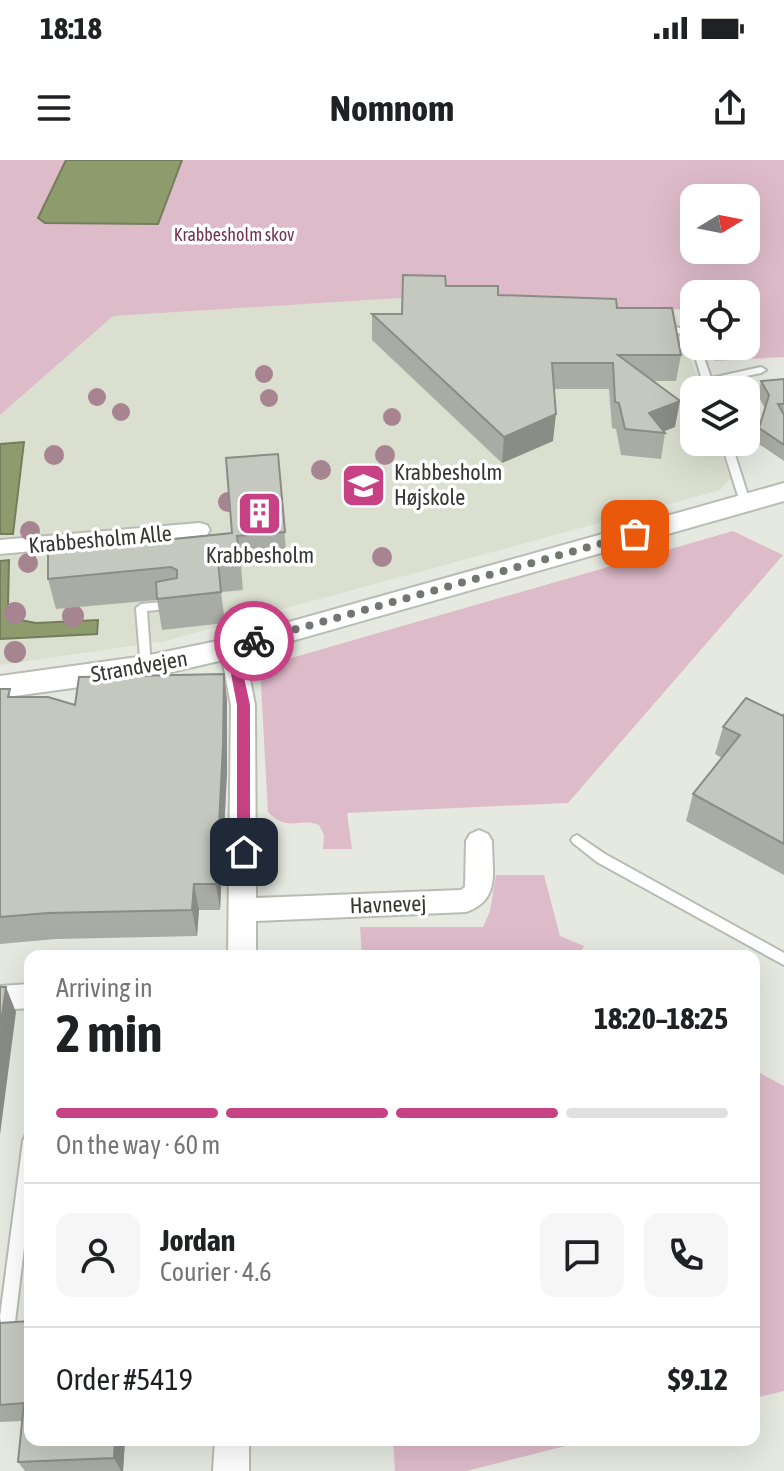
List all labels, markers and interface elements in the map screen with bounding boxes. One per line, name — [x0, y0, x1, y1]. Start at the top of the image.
text: 18:18 — [40, 11, 102, 45]
icon: menu — [32, 86, 76, 130]
icon: share — [708, 86, 752, 130]
text: Nomnom — [330, 87, 454, 129]
north arrow — [680, 184, 760, 264]
map controls — [680, 184, 760, 456]
park label: Krabbesholm skov — [174, 224, 294, 245]
button: locate — [680, 280, 760, 360]
button: layers — [680, 376, 760, 456]
place label: Krabbesholm Højskole — [394, 459, 502, 510]
school or university icon: Krabbesholm Højskole — [339, 461, 387, 509]
building icon: Krabbesholm — [236, 490, 284, 538]
pin — [601, 500, 669, 568]
icon: bag — [613, 512, 657, 556]
street label: Krabbesholm Alle — [27, 520, 173, 558]
place label: Krabbesholm — [206, 542, 314, 568]
courier — [214, 601, 294, 681]
icon: bike — [232, 619, 276, 663]
street label: Strandvejen — [89, 645, 189, 687]
pin — [210, 818, 278, 886]
icon: home — [222, 830, 266, 874]
street label: Havnevej — [349, 890, 427, 918]
text: Arriving in — [56, 973, 153, 1003]
text: 18:20–18:25 — [594, 1001, 728, 1035]
text: 2 min — [56, 1003, 162, 1063]
text: On the way · 60 m — [56, 1130, 220, 1160]
button: person — [56, 1213, 140, 1297]
button: chat — [540, 1213, 624, 1297]
button: phone — [644, 1213, 728, 1297]
text: Jordan — [160, 1223, 235, 1257]
text: Courier · 4.6 — [160, 1257, 271, 1287]
text: Order #5419 — [56, 1362, 193, 1396]
text: $9.12 — [668, 1362, 728, 1396]

